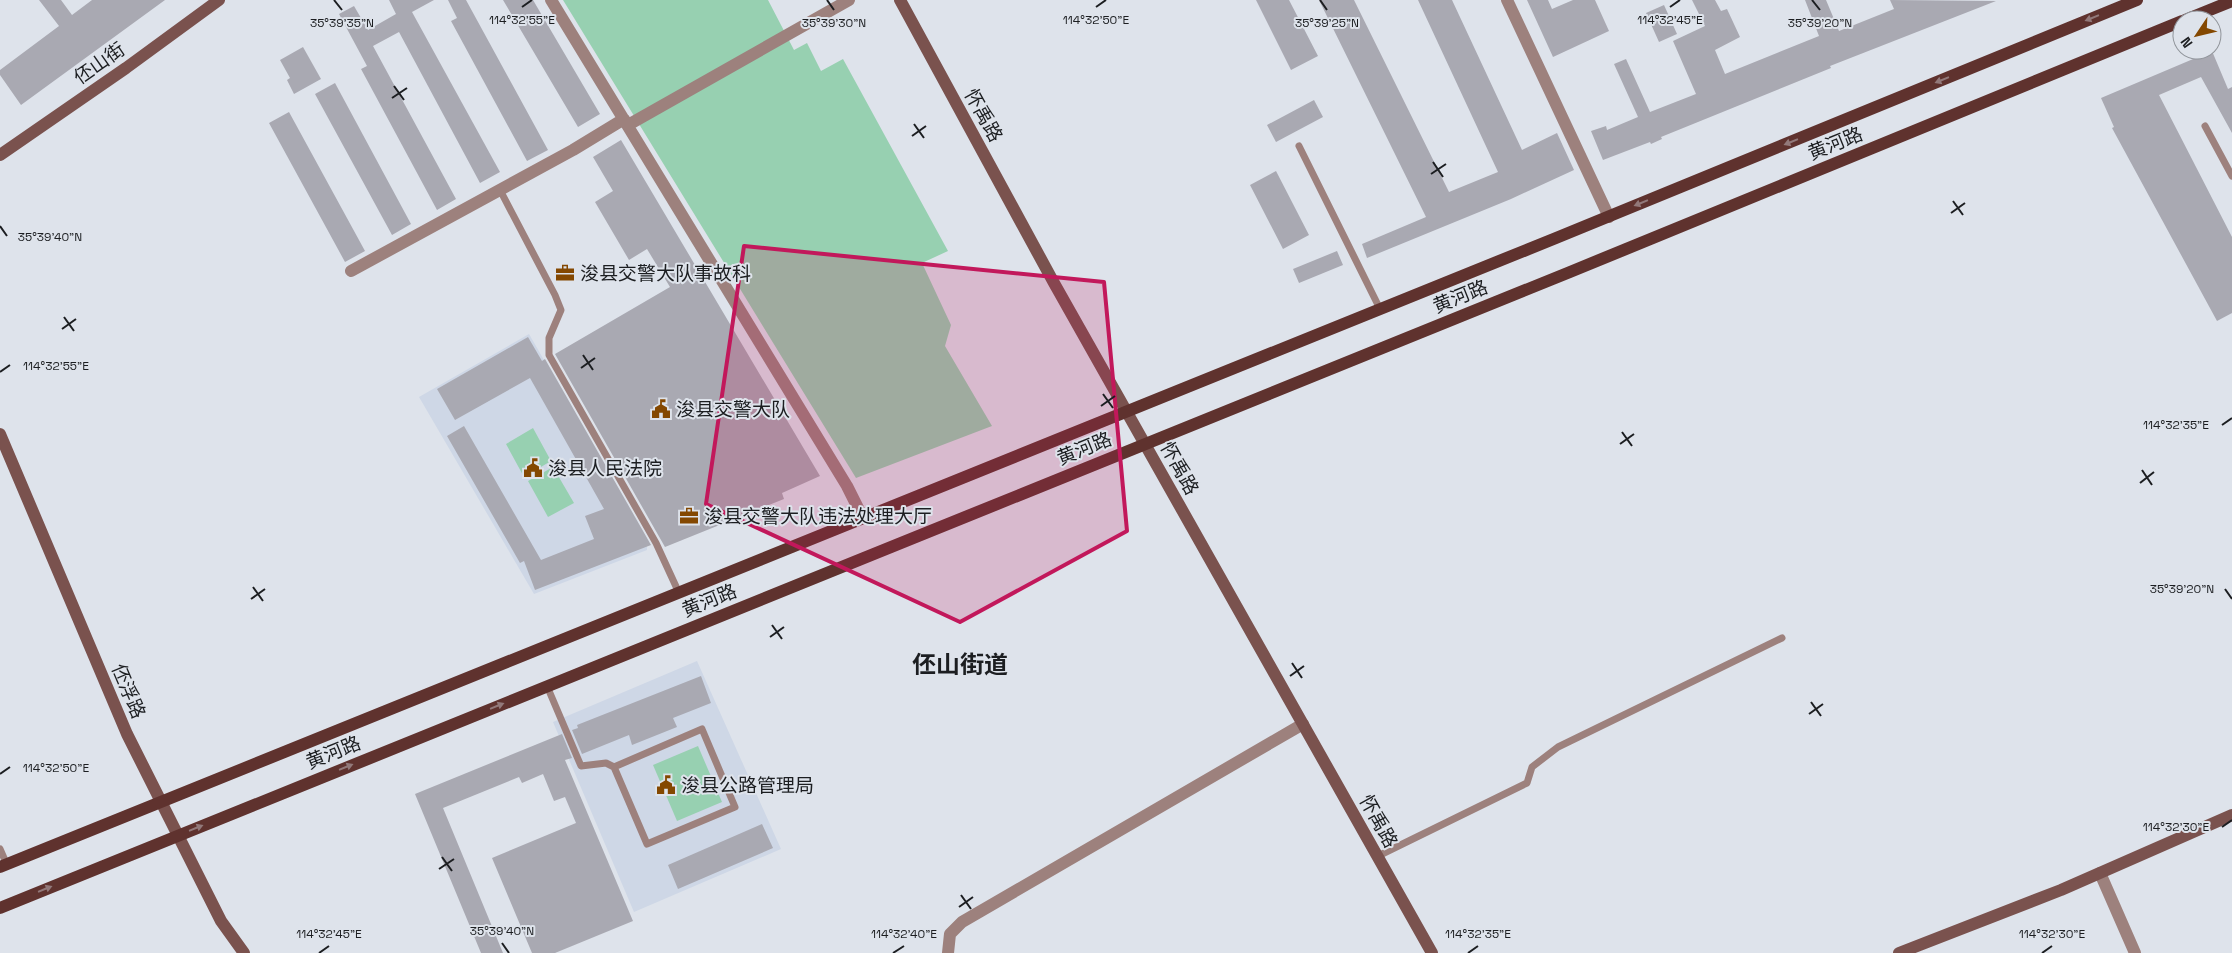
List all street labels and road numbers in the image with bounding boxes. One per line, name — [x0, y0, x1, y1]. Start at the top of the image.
street label: 伾山街 — [69, 37, 130, 90]
street label: 怀禹路 — [959, 84, 1008, 146]
street label: 黄河路 — [1804, 121, 1866, 166]
street label: 黄河路 — [1429, 274, 1491, 319]
street label: 黄河路 — [1053, 426, 1115, 471]
street label: 怀禹路 — [1155, 437, 1204, 499]
street label: 黄河路 — [678, 578, 740, 623]
street label: 伾浮路 — [106, 660, 151, 722]
street label: 黄河路 — [302, 730, 364, 775]
street label: 怀禹路 — [1354, 790, 1403, 852]

